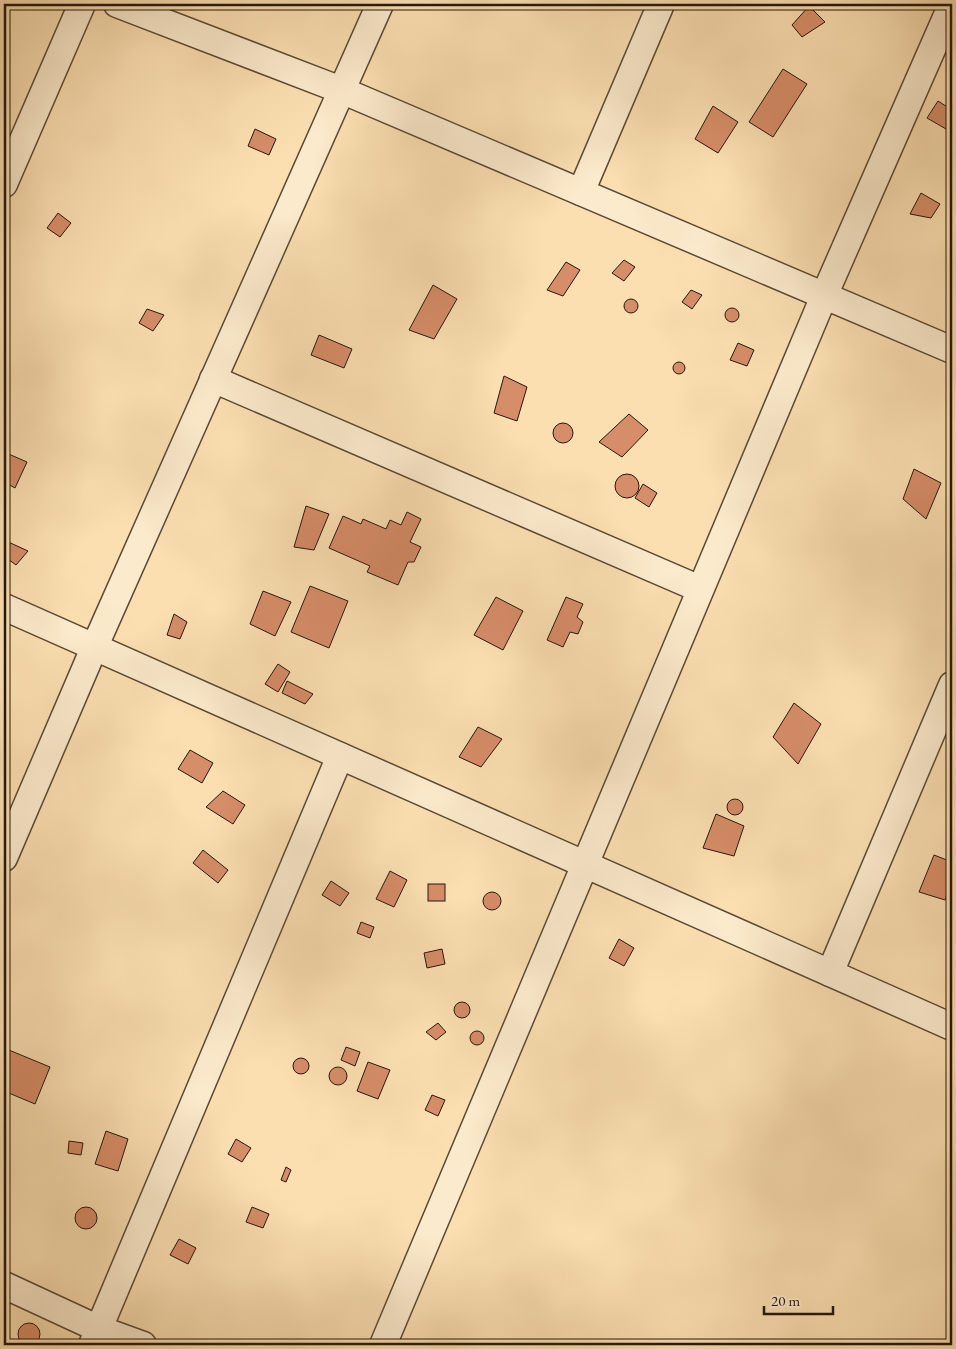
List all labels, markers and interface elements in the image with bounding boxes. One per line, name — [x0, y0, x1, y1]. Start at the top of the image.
scale bar — [764, 1284, 832, 1316]
text: 20 m — [771, 1291, 800, 1310]

